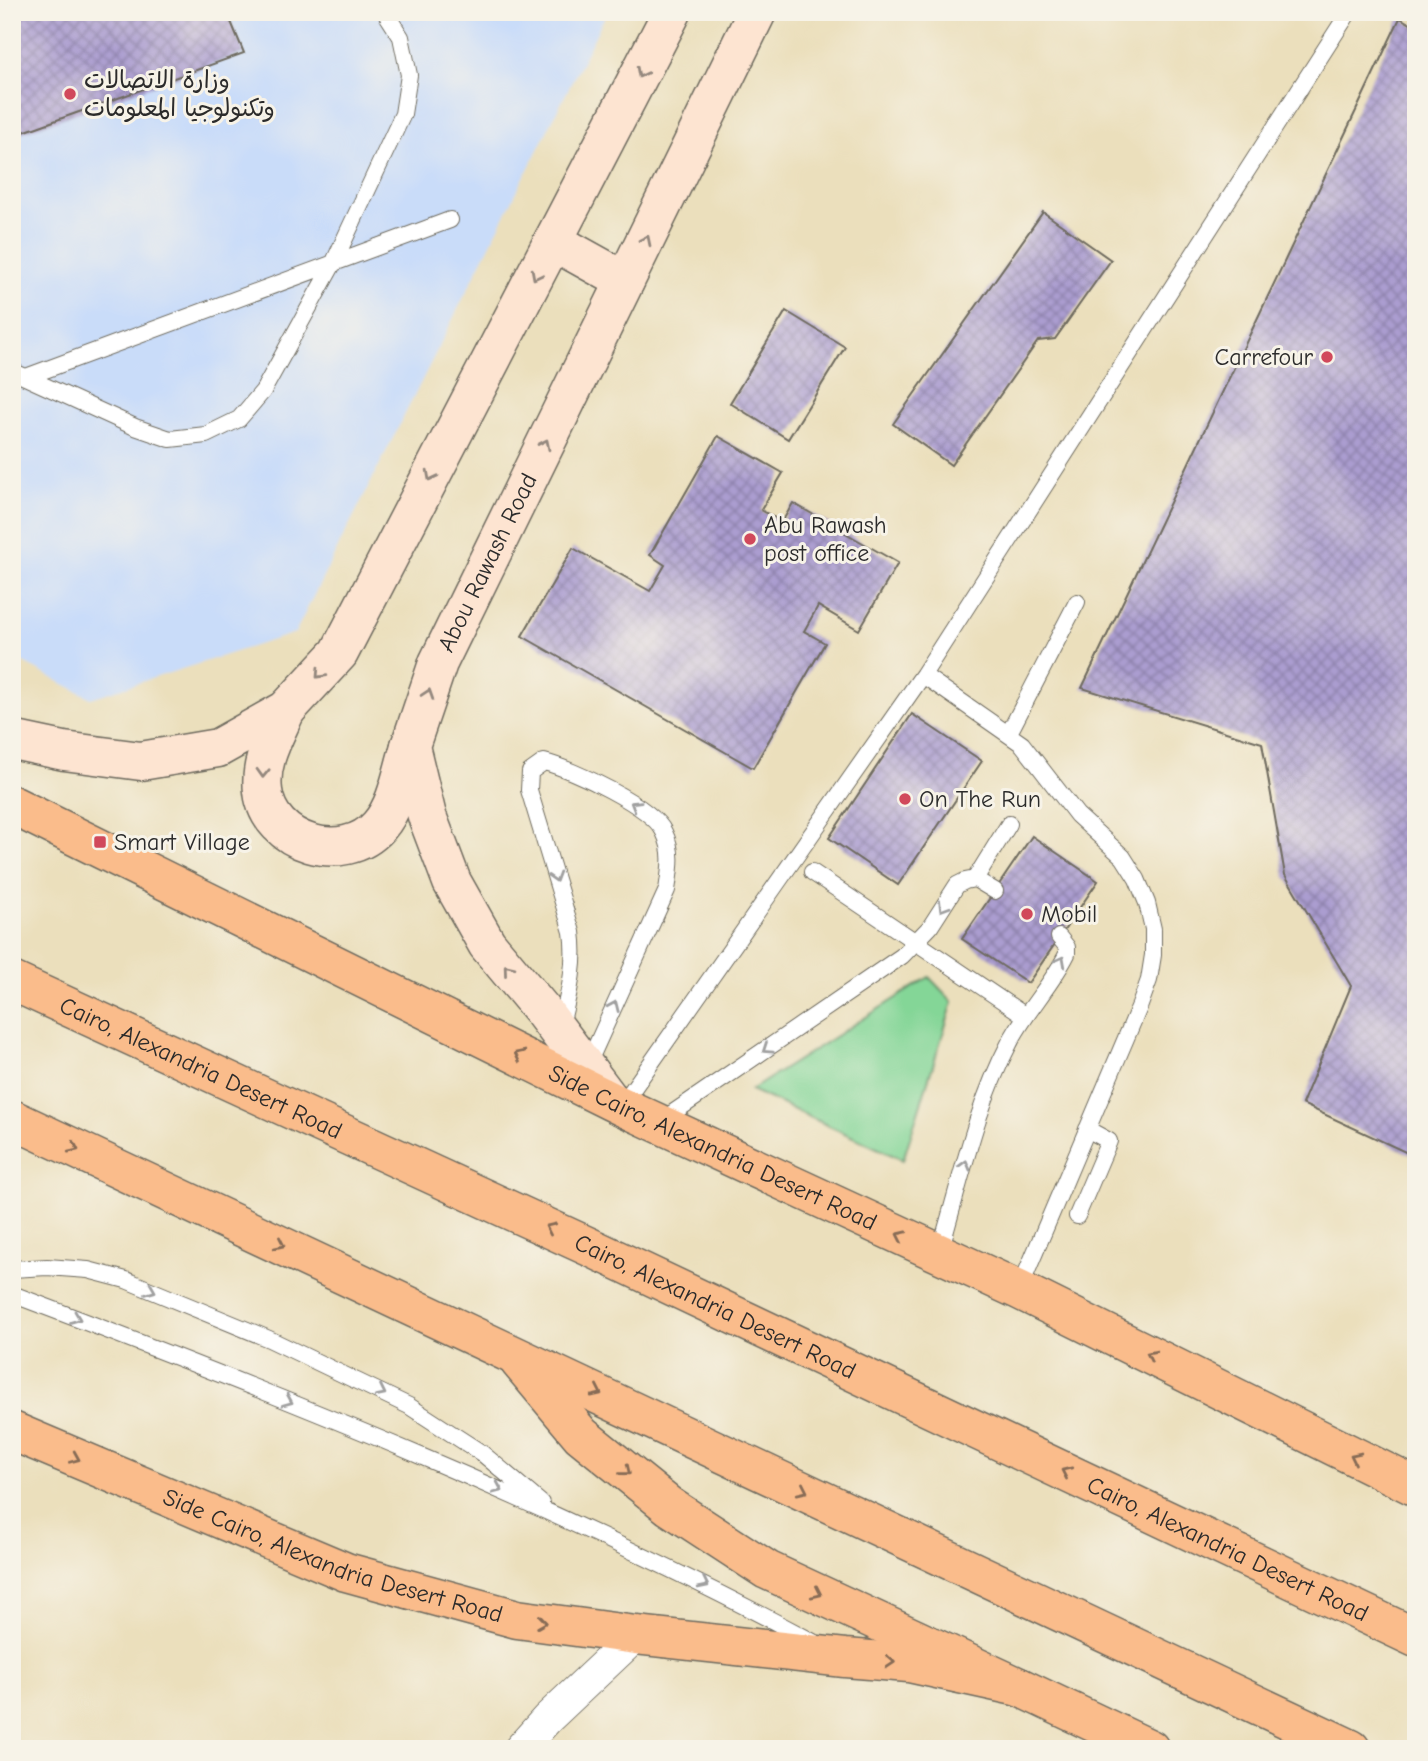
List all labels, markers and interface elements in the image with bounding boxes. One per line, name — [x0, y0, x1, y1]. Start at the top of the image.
place label: وزارة الاتصالات وتكنولوجيا المعلومات — [84, 66, 275, 123]
one-way arrow — [636, 66, 649, 78]
marker: وزارة الاتصالات وتكنولوجيا المعلومات — [62, 86, 78, 102]
one-way arrow — [637, 235, 651, 247]
one-way arrow — [531, 268, 544, 280]
place label: Carrefour — [1215, 343, 1313, 371]
marker: Carrefour — [1319, 349, 1335, 365]
one-way arrow — [537, 439, 551, 451]
one-way arrow — [426, 469, 439, 482]
street label: Abou Rawash Road — [432, 469, 543, 656]
place label: Abu Rawash post office — [764, 511, 887, 567]
marker: Abu Rawash post office — [742, 531, 758, 547]
one-way arrow — [315, 666, 328, 679]
one-way arrow — [420, 688, 434, 700]
one-way arrow — [256, 768, 271, 779]
place label: On The Run — [919, 785, 1041, 813]
marker: On The Run — [897, 791, 913, 807]
one-way arrow — [630, 800, 643, 813]
place label: Smart Village — [114, 828, 250, 856]
marker: Smart Village — [92, 834, 108, 850]
one-way arrow — [547, 870, 562, 882]
one-way arrow — [939, 899, 951, 912]
place label: Mobil — [1041, 900, 1097, 928]
marker: Mobil — [1019, 906, 1035, 922]
one-way arrow — [1053, 956, 1067, 969]
one-way arrow — [504, 964, 516, 977]
street label: Cairo, Alexandria Desert Road — [55, 991, 347, 1145]
one-way arrow — [606, 1001, 620, 1013]
one-way arrow — [762, 1040, 775, 1053]
one-way arrow — [514, 1049, 526, 1063]
street label: Side Cairo, Alexandria Desert Road — [544, 1058, 881, 1236]
one-way arrow — [67, 1139, 79, 1153]
one-way arrow — [957, 1159, 971, 1171]
one-way arrow — [545, 1223, 557, 1237]
street label: Cairo, Alexandria Desert Road — [570, 1228, 860, 1385]
one-way arrow — [896, 1230, 908, 1244]
one-way arrow — [273, 1236, 285, 1250]
one-way arrow — [144, 1281, 156, 1295]
one-way arrow — [69, 1309, 81, 1323]
one-way arrow — [1146, 1350, 1158, 1364]
one-way arrow — [374, 1384, 386, 1398]
one-way arrow — [590, 1384, 602, 1398]
one-way arrow — [280, 1393, 293, 1407]
one-way arrow — [68, 1450, 80, 1464]
one-way arrow — [1350, 1451, 1362, 1465]
one-way arrow — [618, 1463, 631, 1476]
one-way arrow — [1061, 1466, 1073, 1480]
street label: Cairo, Alexandria Desert Road — [1083, 1471, 1373, 1627]
one-way arrow — [490, 1481, 503, 1495]
one-way arrow — [796, 1481, 808, 1495]
street label: Side Cairo, Alexandria Desert Road — [159, 1482, 506, 1628]
one-way arrow — [697, 1576, 709, 1590]
one-way arrow — [810, 1585, 822, 1599]
one-way arrow — [537, 1615, 548, 1630]
one-way arrow — [885, 1654, 896, 1669]

